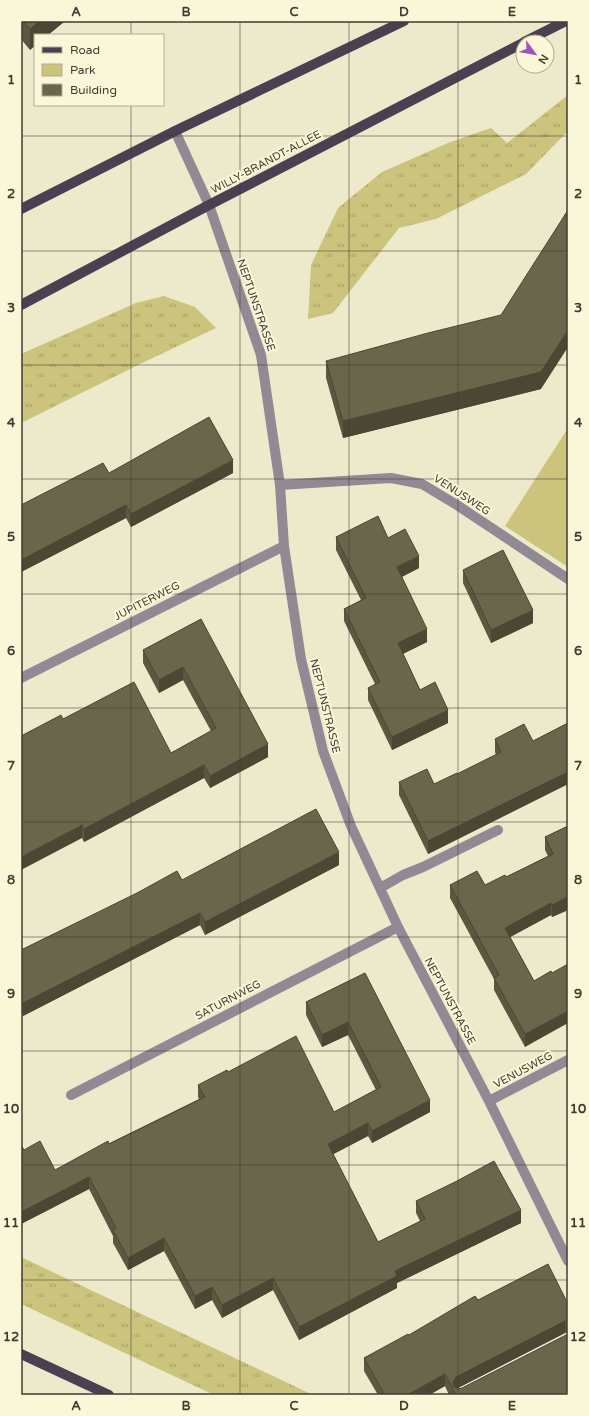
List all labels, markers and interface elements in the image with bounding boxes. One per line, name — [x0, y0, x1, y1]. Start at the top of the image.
text: A — [71, 4, 81, 20]
text: B — [181, 4, 191, 20]
text: C — [289, 4, 299, 20]
text: D — [399, 4, 409, 20]
text: E — [508, 4, 516, 20]
legend — [34, 34, 164, 106]
north arrow — [515, 34, 555, 74]
text: Road — [70, 43, 100, 57]
text: N — [535, 52, 551, 66]
text: Park — [70, 63, 96, 77]
text: 1 — [7, 72, 15, 88]
text: 1 — [574, 72, 582, 88]
text: Building — [70, 83, 117, 97]
street label: WILLY-BRANDT-ALLEE — [209, 128, 323, 196]
text: 2 — [7, 186, 15, 202]
text: 2 — [574, 186, 582, 202]
street label: NEPTUNSTRASSE — [234, 257, 278, 353]
text: 3 — [7, 300, 15, 316]
text: 3 — [574, 300, 582, 316]
text: 4 — [7, 415, 16, 431]
text: 4 — [574, 415, 583, 431]
street label: VENUSWEG — [431, 472, 493, 518]
text: 5 — [7, 529, 15, 545]
text: 5 — [574, 529, 582, 545]
street label: JUPITERWEG — [112, 579, 182, 623]
text: 6 — [7, 643, 15, 659]
text: 6 — [574, 643, 582, 659]
street label: NEPTUNSTRASSE — [307, 657, 343, 755]
text: 7 — [7, 758, 15, 774]
text: 7 — [574, 758, 582, 774]
text: 8 — [7, 872, 15, 888]
text: 8 — [574, 872, 582, 888]
street label: NEPTUNSTRASSE — [422, 955, 478, 1047]
street label: SATURNWEG — [193, 977, 263, 1023]
text: 9 — [7, 986, 15, 1002]
text: 9 — [574, 986, 582, 1002]
street label: VENUSWEG — [491, 1049, 555, 1091]
text: 10 — [3, 1101, 19, 1117]
text: 10 — [570, 1101, 586, 1117]
text: 11 — [3, 1215, 19, 1231]
text: 11 — [570, 1215, 586, 1231]
text: 12 — [3, 1329, 19, 1345]
text: 12 — [570, 1329, 586, 1345]
text: A — [71, 1398, 81, 1414]
text: B — [181, 1398, 191, 1414]
text: C — [289, 1398, 299, 1414]
text: D — [399, 1398, 409, 1414]
text: E — [508, 1398, 516, 1414]

